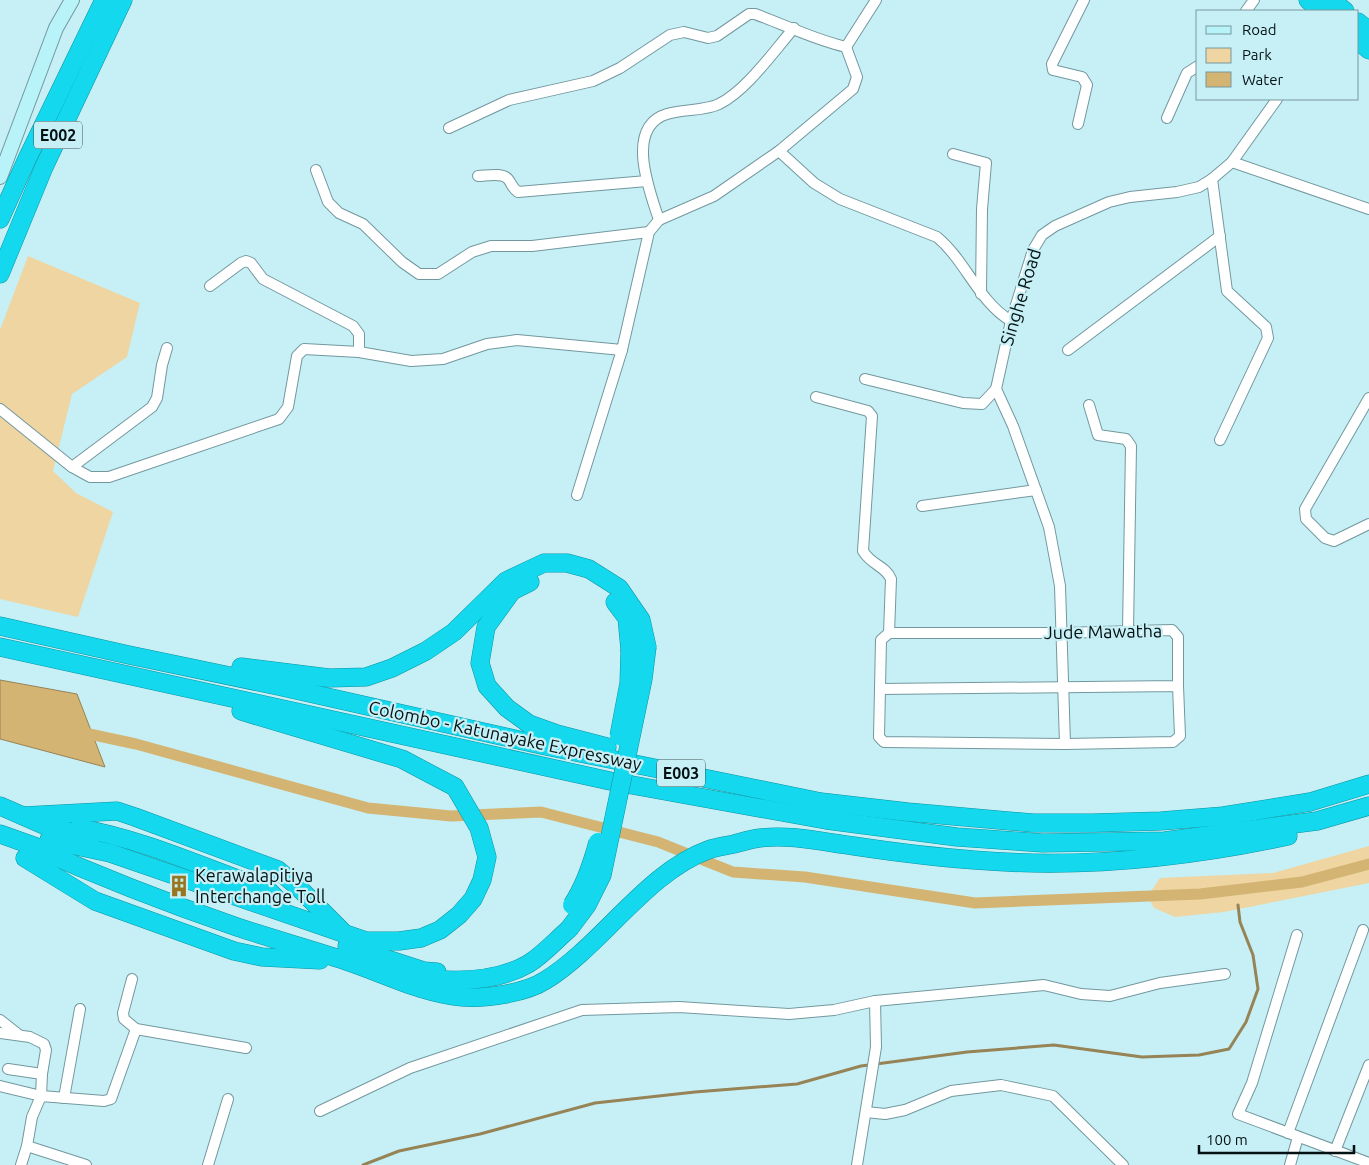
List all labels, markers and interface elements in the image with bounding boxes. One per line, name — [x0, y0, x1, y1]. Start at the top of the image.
legend — [1196, 10, 1359, 100]
text: Road — [1242, 21, 1277, 38]
text: Park — [1242, 46, 1272, 63]
text: Water — [1242, 71, 1283, 88]
road number: E002 — [34, 122, 82, 148]
street label: Singhe Road — [996, 246, 1044, 348]
street label: Jude Mawatha — [1044, 620, 1162, 642]
street label: Colombo - Katunayake Expressway — [367, 696, 644, 774]
road number: E003 — [657, 760, 705, 786]
place label: Kerawalapitiya Interchange Toll — [195, 865, 326, 906]
building icon: Kerawalapitiya Interchange Toll — [166, 873, 192, 899]
scale bar — [1199, 1122, 1354, 1154]
text: 100 m — [1206, 1131, 1248, 1148]

